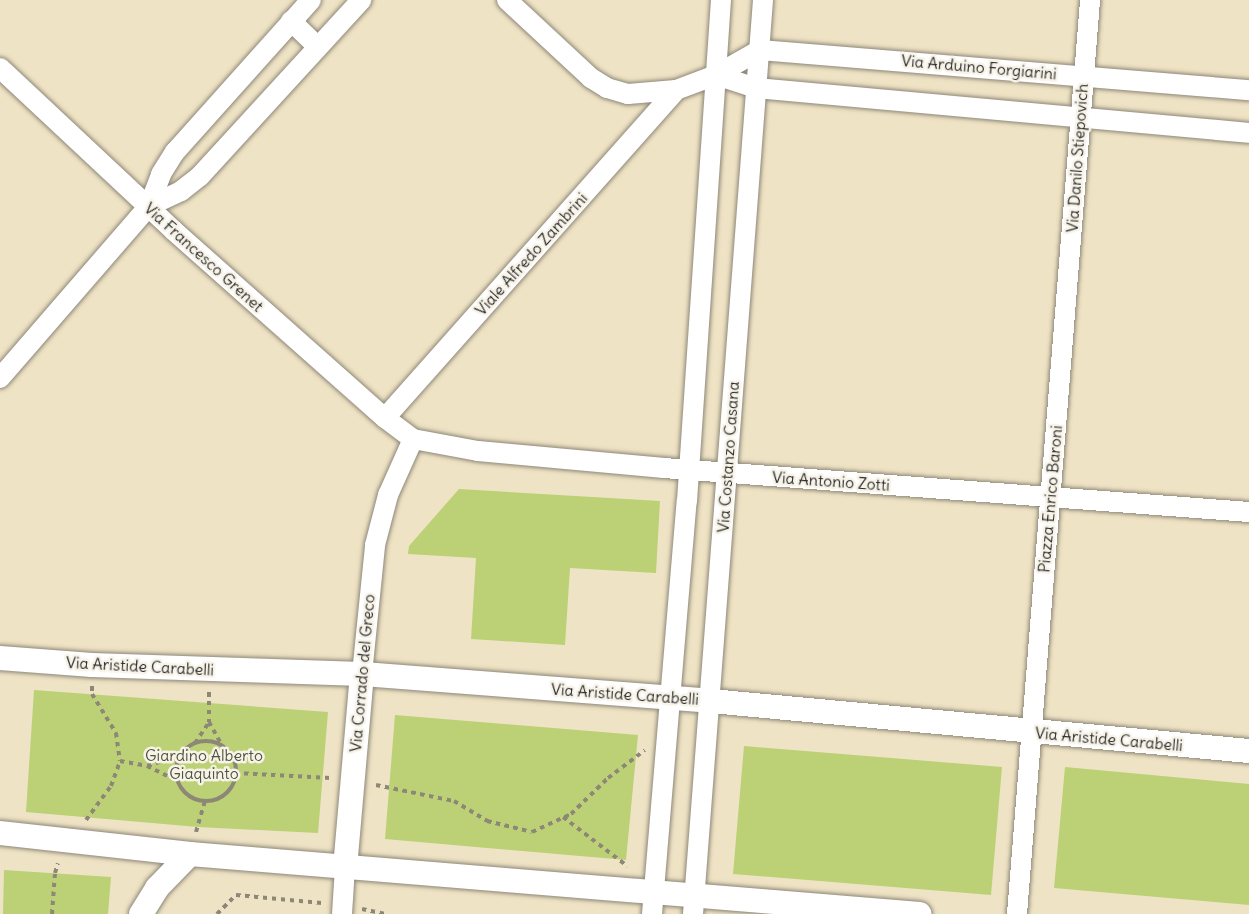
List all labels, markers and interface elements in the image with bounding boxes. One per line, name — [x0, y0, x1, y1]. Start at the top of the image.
street label: Via Arduino Forgiarini — [901, 51, 1057, 83]
street label: Via Danilo Stiepovich — [1062, 83, 1092, 233]
street label: Viale Alfredo Zambrini — [471, 189, 591, 319]
street label: Via Francesco Grenet — [140, 198, 268, 316]
street label: Via Costanzo Casana — [713, 381, 743, 533]
street label: Piazza Enrico Baroni — [1034, 425, 1066, 573]
street label: Via Antonio Zotti — [772, 467, 890, 495]
street label: Via Corrado del Greco — [346, 593, 378, 753]
street label: Via Aristide Carabelli — [66, 653, 214, 679]
street label: Via Aristide Carabelli — [550, 679, 700, 709]
street label: Via Aristide Carabelli — [1034, 723, 1184, 755]
park label: Giardino Alberto Giaquinto — [145, 745, 263, 783]

